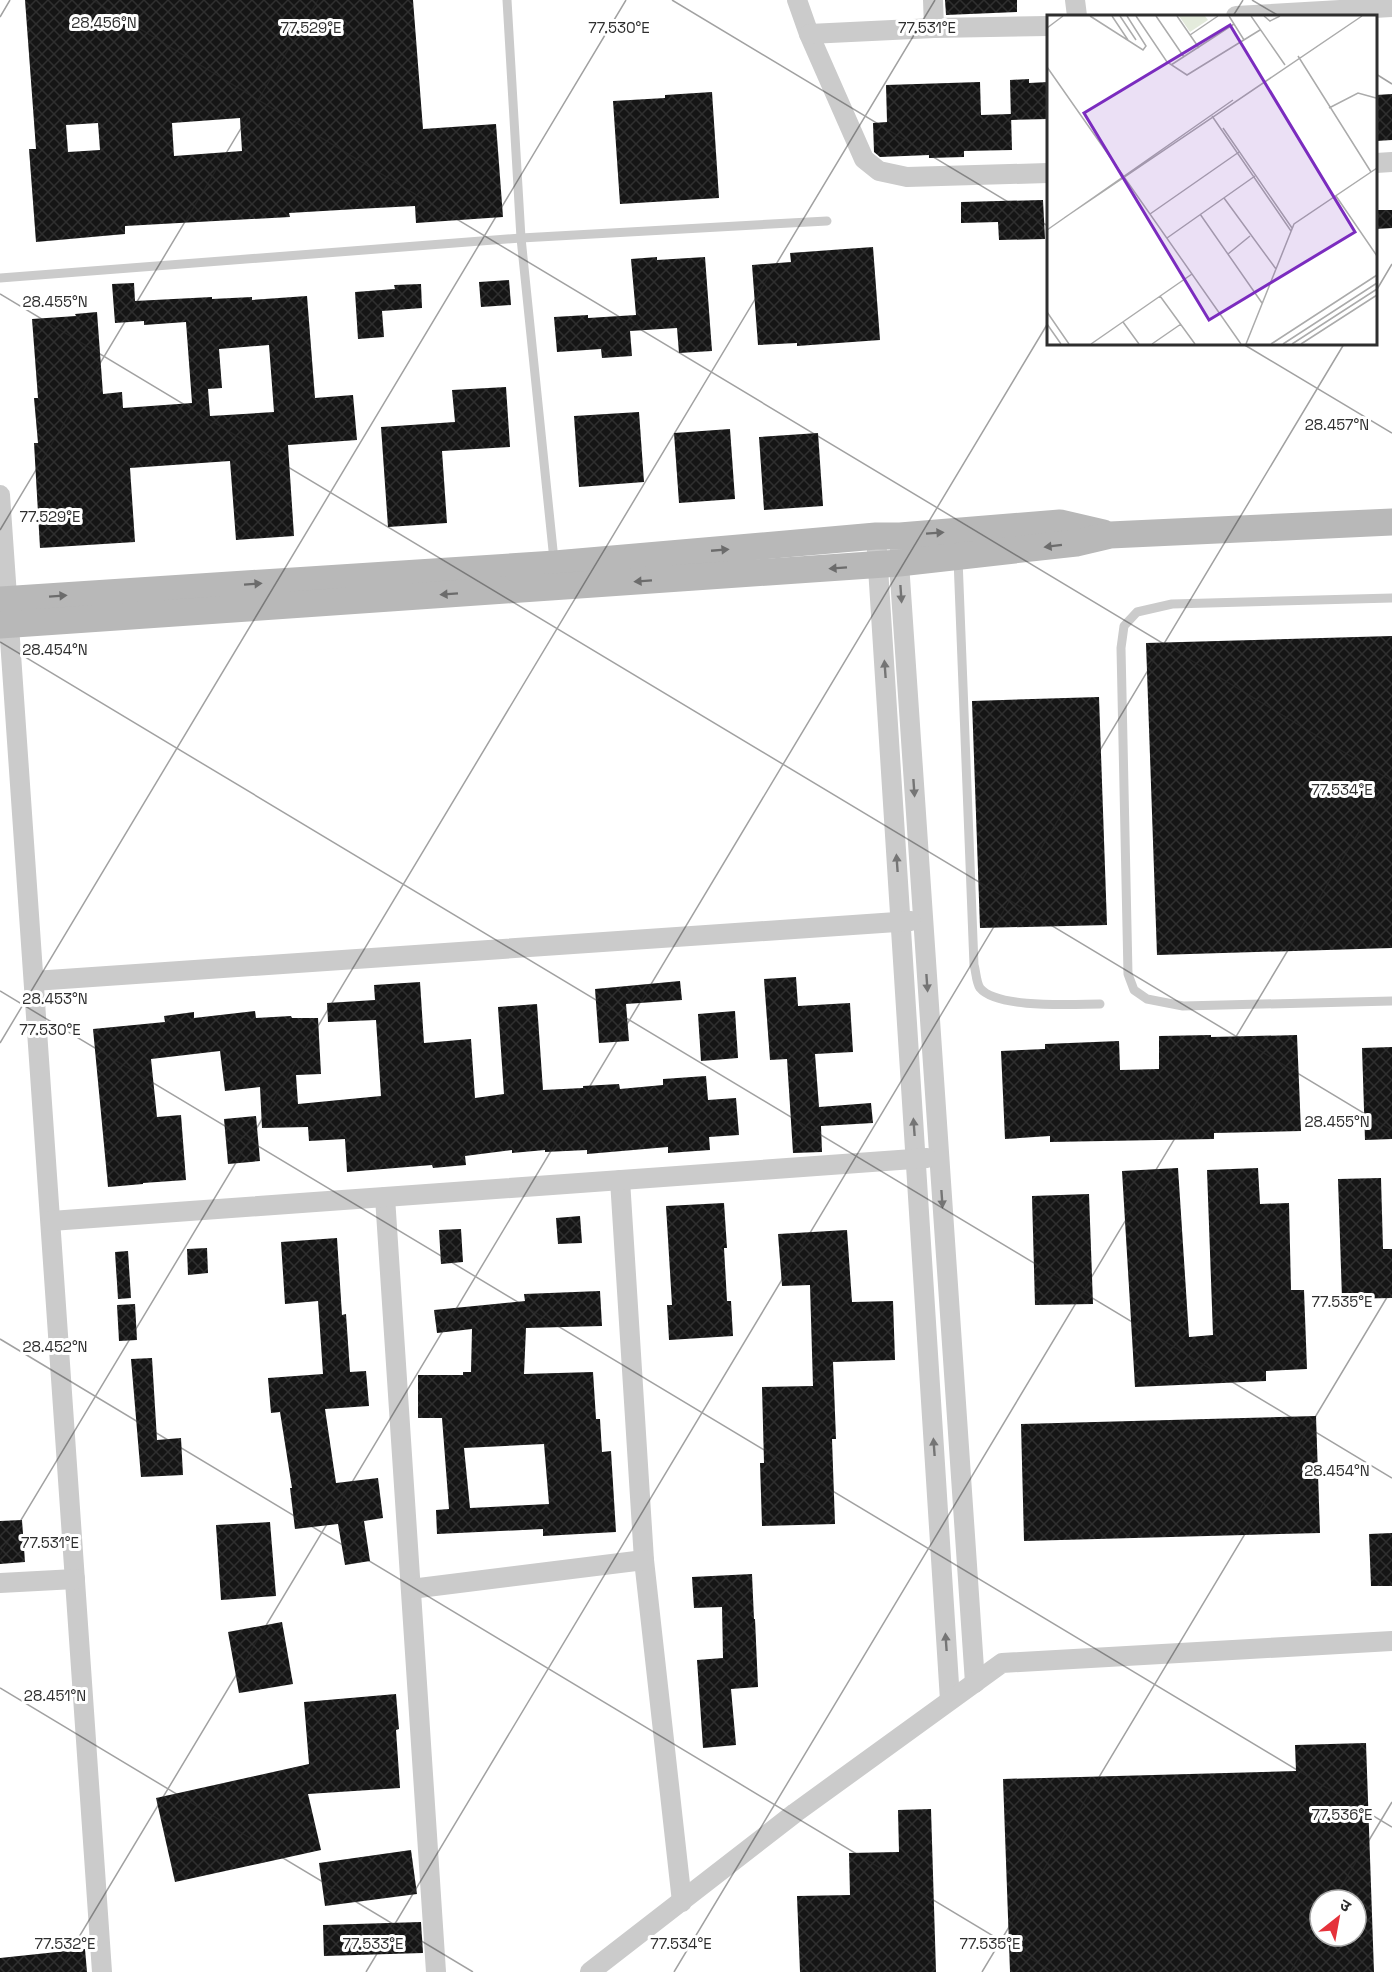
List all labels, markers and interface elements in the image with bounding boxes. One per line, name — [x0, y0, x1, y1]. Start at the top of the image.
text: 28.456°N — [71, 13, 137, 32]
inset map — [1047, 15, 1377, 345]
text: 77.529°E — [281, 18, 341, 37]
text: 77.530°E — [588, 18, 650, 37]
text: 77.531°E — [898, 18, 956, 37]
text: 28.455°N — [22, 292, 88, 311]
text: 28.457°N — [1305, 415, 1369, 434]
text: 77.529°E — [20, 507, 80, 526]
one-way arrow — [926, 528, 945, 538]
one-way arrow — [1043, 541, 1062, 550]
one-way arrow — [710, 545, 729, 555]
one-way arrow — [828, 563, 847, 572]
one-way arrow — [634, 576, 653, 586]
one-way arrow — [244, 579, 263, 588]
one-way arrow — [896, 584, 906, 603]
one-way arrow — [439, 589, 458, 599]
one-way arrow — [49, 591, 68, 601]
text: 28.454°N — [22, 640, 88, 659]
one-way arrow — [880, 659, 889, 678]
one-way arrow — [909, 779, 919, 798]
text: 77.534°E — [1311, 780, 1373, 799]
one-way arrow — [892, 854, 902, 873]
one-way arrow — [923, 974, 932, 993]
text: 28.453°N — [22, 989, 88, 1008]
text: 77.530°E — [19, 1020, 81, 1039]
text: 28.455°N — [1304, 1112, 1370, 1131]
one-way arrow — [909, 1118, 918, 1137]
one-way arrow — [937, 1189, 947, 1208]
text: 77.535°E — [1312, 1292, 1372, 1311]
text: 28.452°N — [22, 1337, 88, 1356]
one-way arrow — [929, 1438, 939, 1457]
text: 28.454°N — [1304, 1461, 1370, 1480]
text: 77.531°E — [21, 1533, 79, 1552]
one-way arrow — [942, 1633, 951, 1652]
text: 28.451°N — [24, 1686, 86, 1705]
text: 77.536°E — [1311, 1805, 1373, 1824]
north arrow — [1308, 1888, 1368, 1948]
text: उ — [1336, 1894, 1355, 1917]
text: 77.532°E — [35, 1934, 95, 1953]
text: 77.533°E — [343, 1934, 404, 1953]
text: 77.534°E — [650, 1934, 712, 1953]
text: 77.535°E — [960, 1934, 1020, 1953]

